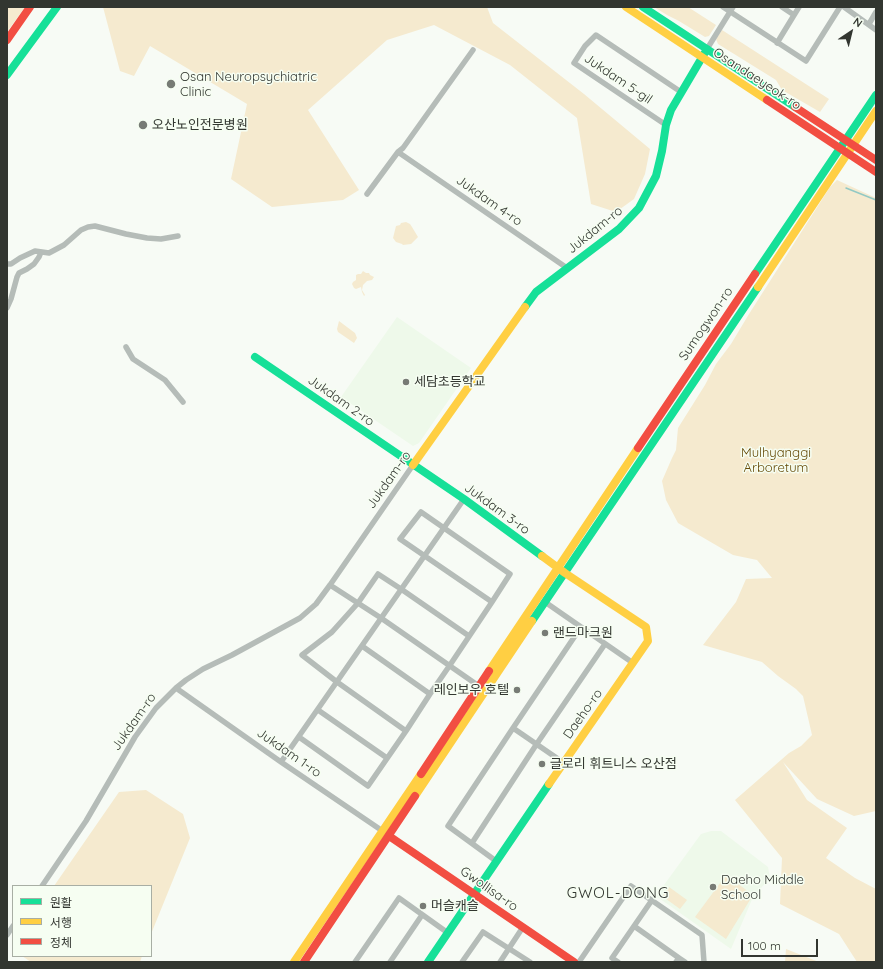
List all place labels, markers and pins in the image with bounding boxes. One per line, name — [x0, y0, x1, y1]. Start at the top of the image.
place label: Osan Neuropsychiatric Clinic — [180, 69, 317, 100]
marker: Osan Neuropsychiatric Clinic — [165, 78, 177, 90]
place label: 오산노인전문병원 — [152, 117, 248, 133]
marker: 오산노인전문병원 — [137, 119, 149, 131]
place label: 세담초등학교 — [414, 374, 486, 390]
marker: 세담초등학교 — [401, 377, 411, 387]
place label: 랜드마크원 — [553, 625, 613, 641]
marker: 랜드마크원 — [540, 628, 550, 638]
place label: 레인보우 호텔 — [434, 682, 509, 698]
marker: 레인보우 호텔 — [512, 685, 522, 695]
place label: 글로리 휘트니스 오산점 — [550, 756, 677, 772]
marker: 글로리 휘트니스 오산점 — [537, 759, 547, 769]
place label: Daeho Middle School — [721, 872, 804, 903]
marker: Daeho Middle School — [708, 882, 718, 892]
place label: 머슬캐슬 — [431, 898, 479, 914]
marker: 머슬캐슬 — [418, 901, 428, 911]

